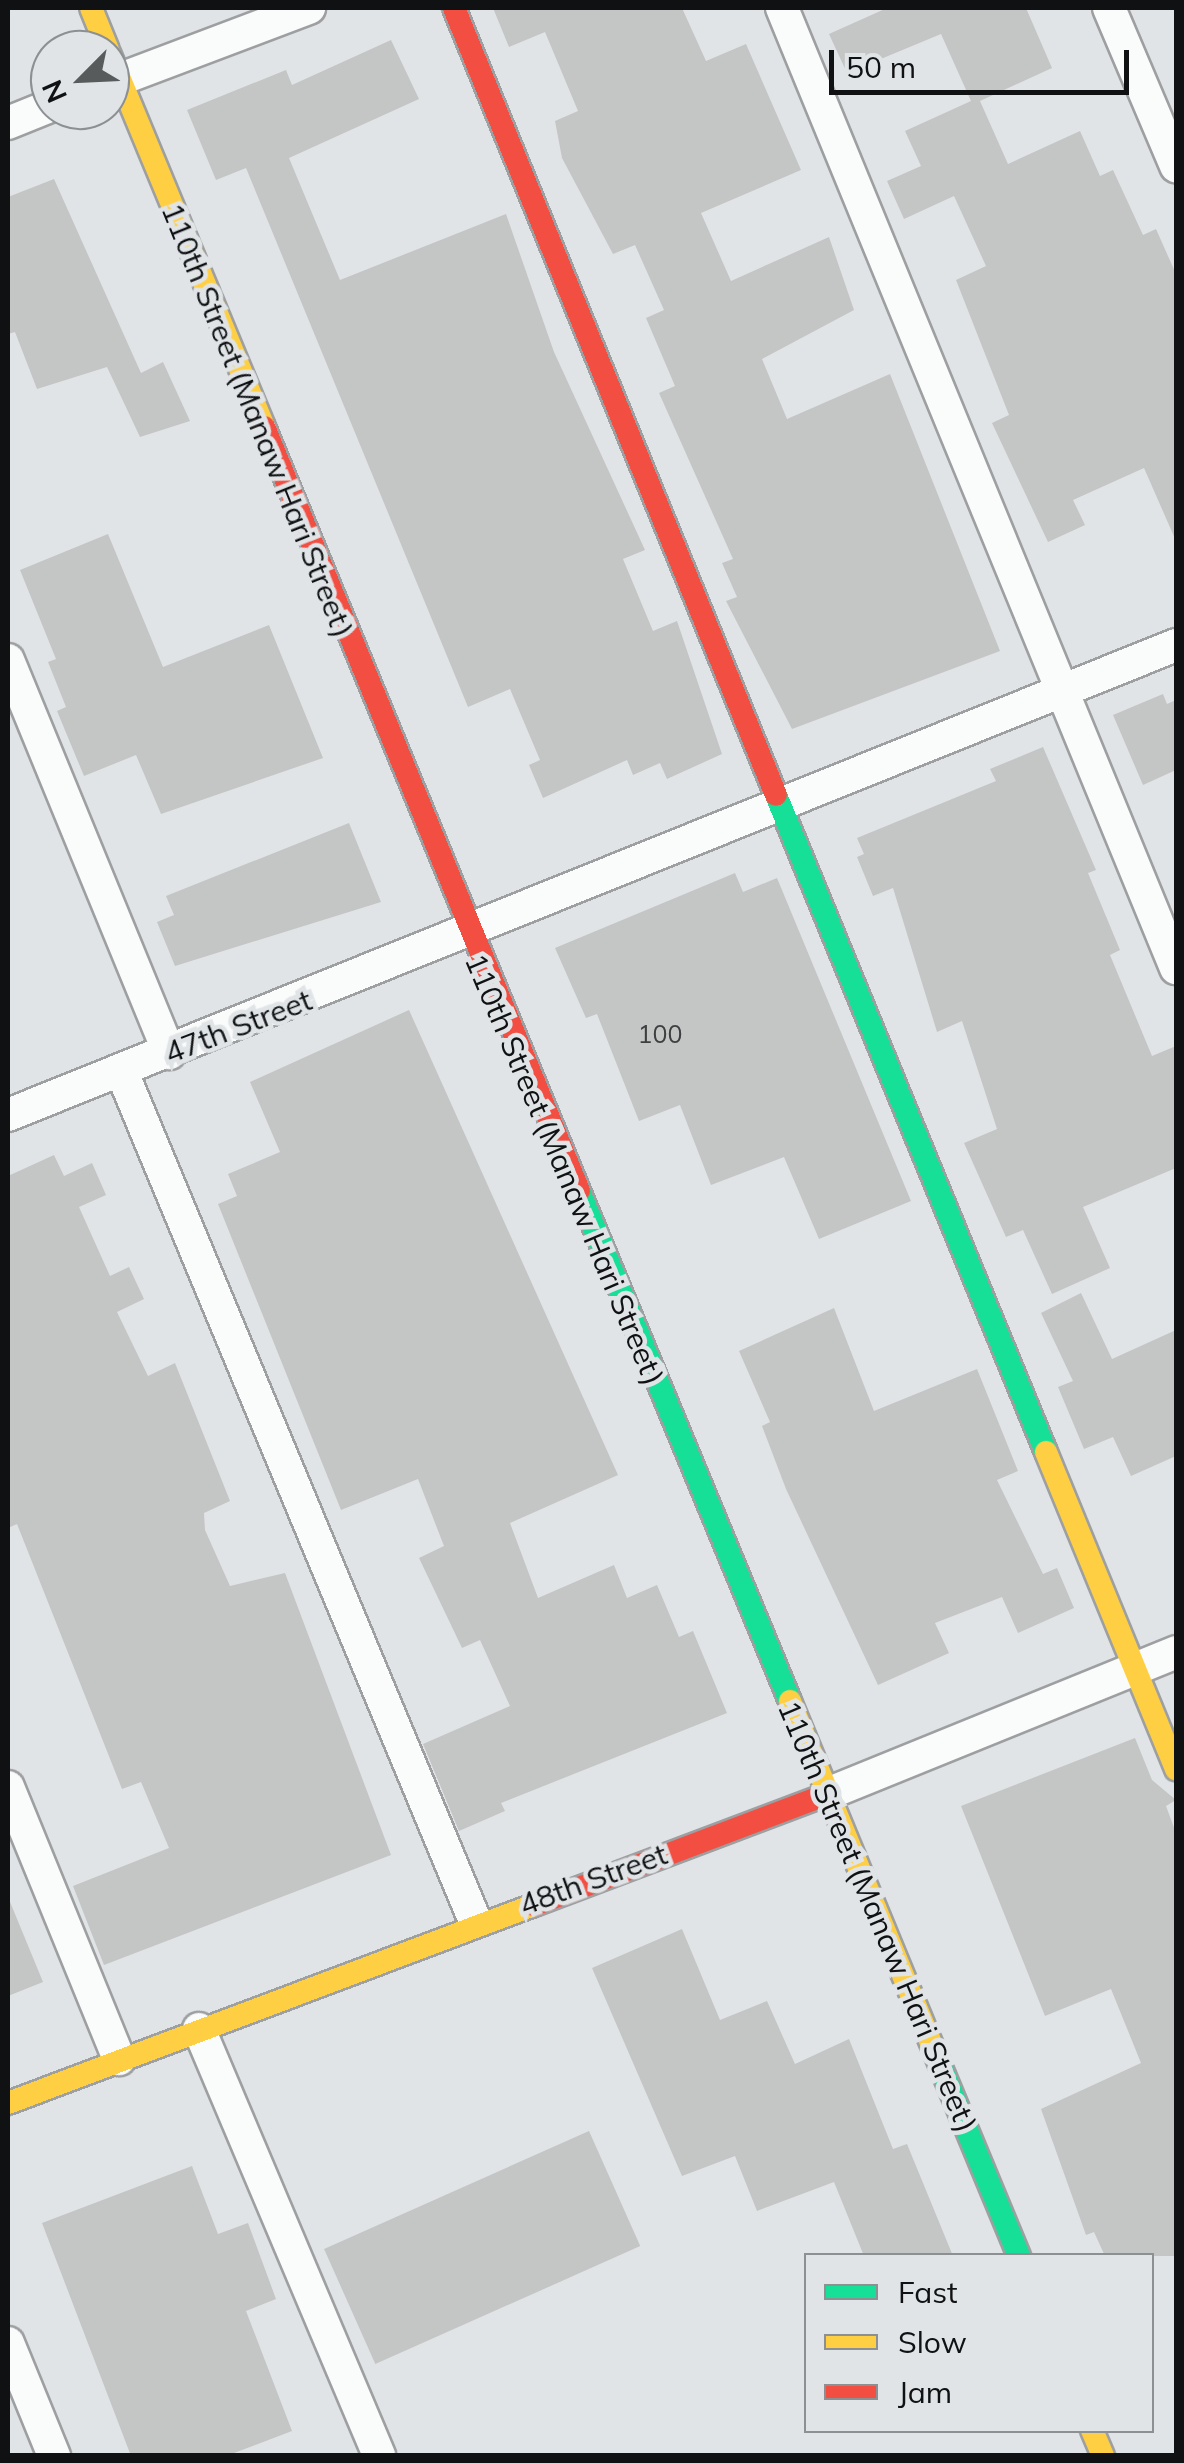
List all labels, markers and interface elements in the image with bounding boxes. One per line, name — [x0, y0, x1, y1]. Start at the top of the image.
north arrow — [30, 30, 130, 130]
scale bar — [834, 30, 1134, 92]
text: 50 m — [846, 48, 916, 86]
text: N — [34, 75, 74, 108]
street label: 110th Street (Manaw Hari Street) — [154, 198, 362, 642]
street label: 110th Street (Manaw Hari Street) — [458, 948, 672, 1390]
street label: 47th Street — [159, 981, 317, 1071]
house number: 100 — [638, 1019, 682, 1049]
street label: 110th Street (Manaw Hari Street) — [771, 1695, 985, 2137]
street label: 48th Street — [514, 1836, 672, 1922]
legend — [804, 2253, 1154, 2433]
text: Fast — [898, 2273, 958, 2311]
text: Slow — [898, 2323, 967, 2361]
text: Jam — [898, 2373, 952, 2411]

